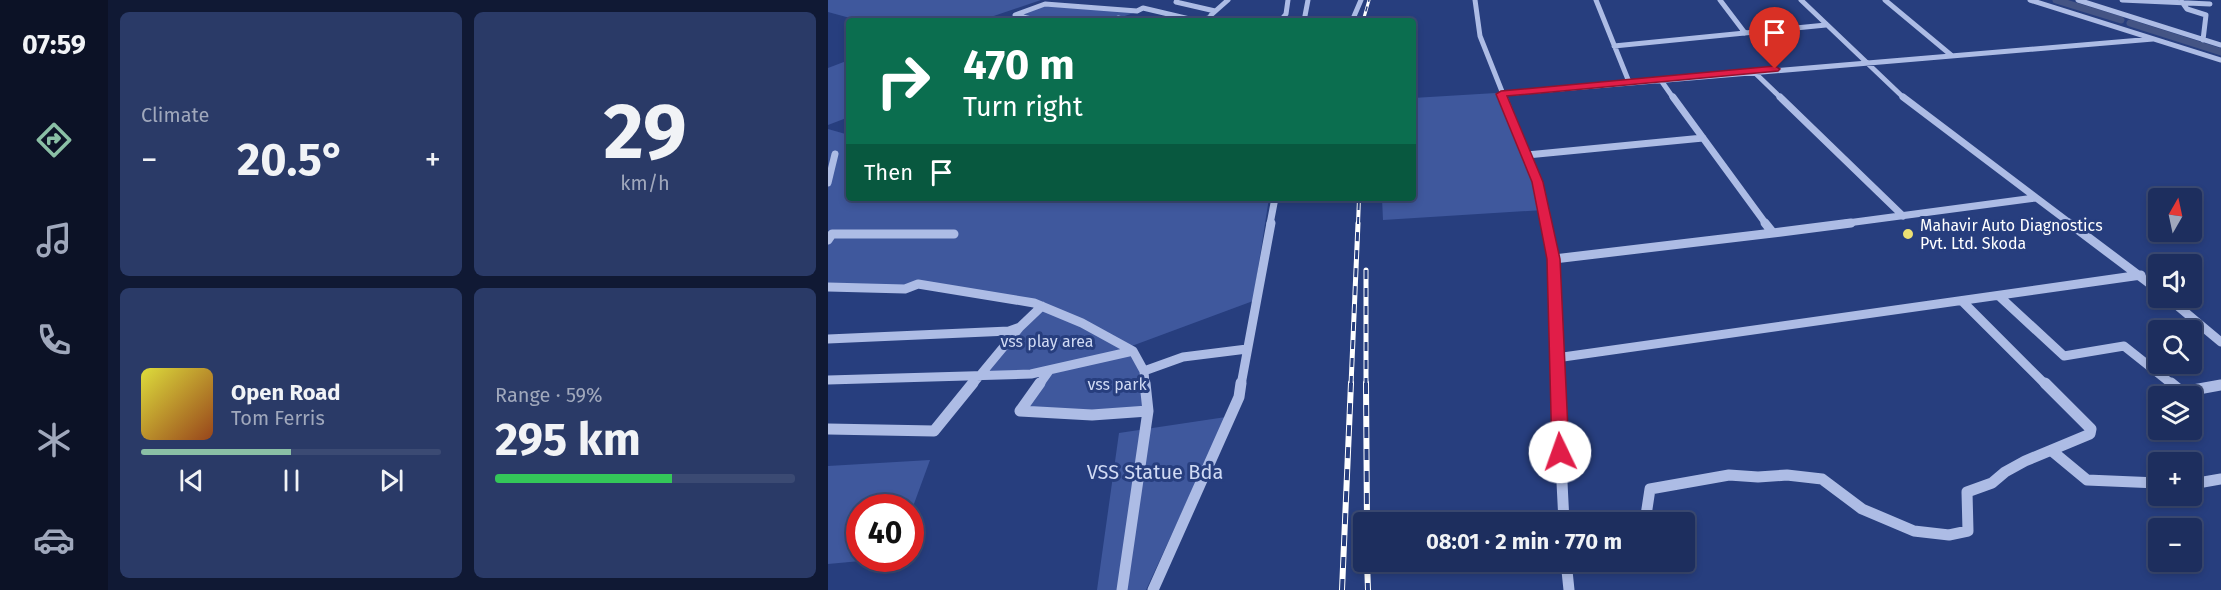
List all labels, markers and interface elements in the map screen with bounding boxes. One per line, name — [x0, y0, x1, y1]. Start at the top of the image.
pin — [1749, 7, 1800, 69]
icon: arrive — [1758, 16, 1791, 49]
text: 07:59 — [22, 29, 86, 61]
text: 470 m — [963, 40, 1075, 90]
icon: right — [864, 42, 942, 120]
text: 29 — [603, 85, 687, 179]
text: Turn right — [963, 91, 1083, 123]
text: Climate — [141, 103, 209, 127]
icon: directions — [33, 119, 75, 161]
text: 20.5° — [237, 133, 345, 187]
text: − — [141, 140, 158, 180]
text: + — [425, 140, 441, 180]
icon: arrive — [925, 156, 958, 189]
text: Then — [864, 159, 913, 186]
text: km/h — [620, 171, 670, 195]
north arrow — [2148, 188, 2202, 242]
map controls — [2148, 188, 2202, 572]
place label: Mahavir Auto Diagnostics Pvt. Ltd. Skoda — [1920, 216, 2103, 253]
icon: music — [33, 219, 75, 261]
marker: Mahavir Auto Diagnostics Pvt. Ltd. Skoda — [1901, 227, 1915, 241]
button: sound — [2148, 254, 2202, 308]
icon: phone — [33, 319, 75, 361]
button: search — [2148, 320, 2202, 374]
park label: vss play area — [1000, 332, 1094, 351]
park label: vss park — [1087, 375, 1147, 394]
text: Open Road — [231, 379, 341, 406]
text: Range · 59% — [495, 383, 603, 407]
button: layers — [2148, 386, 2202, 440]
text: Tom Ferris — [231, 406, 325, 430]
text: 295 km — [495, 413, 641, 467]
icon: climate — [33, 419, 75, 461]
position arrow — [1528, 420, 1592, 484]
button: + — [2148, 452, 2202, 506]
park label: VSS Statue Bda — [1087, 460, 1223, 484]
icon: previous — [175, 464, 208, 497]
icon: pause — [275, 464, 308, 497]
icon: next — [375, 464, 408, 497]
speed limit sign: 40 — [846, 494, 924, 572]
button: − — [2148, 518, 2202, 572]
icon: car — [33, 519, 75, 561]
text: 08:01 · 2 min · 770 m — [1426, 528, 1622, 555]

